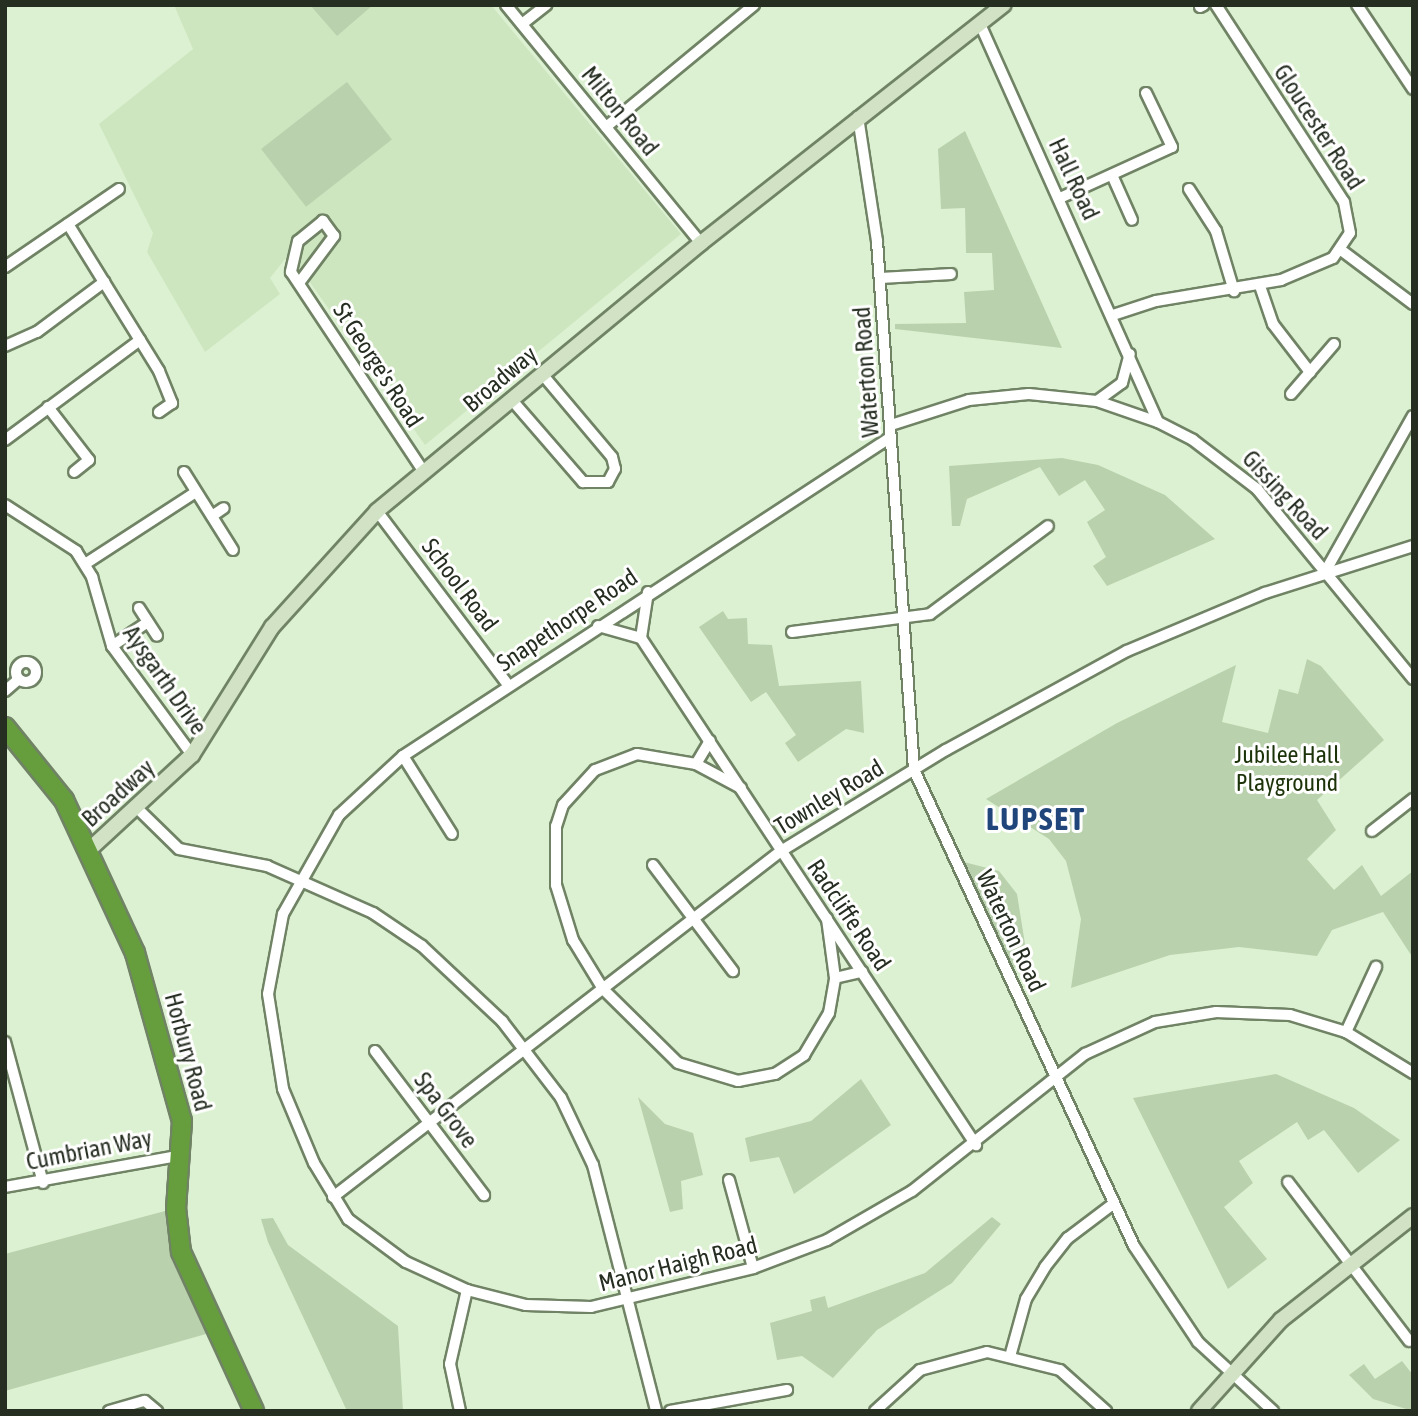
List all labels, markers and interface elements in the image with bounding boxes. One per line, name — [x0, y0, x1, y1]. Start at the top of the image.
street label: Gloucester Road — [1268, 59, 1370, 195]
street label: Milton Road — [575, 60, 665, 162]
street label: Hall Road — [1043, 134, 1105, 224]
street label: St George's Road — [327, 297, 429, 433]
street label: Waterton Road — [847, 306, 885, 438]
street label: Broadway — [457, 340, 543, 418]
street label: Gissing Road — [1236, 444, 1334, 546]
street label: School Road — [416, 533, 504, 637]
street label: Snapethorpe Road — [491, 562, 643, 678]
street label: Aysgarth Drive — [117, 620, 213, 740]
park label: Jubilee Hall Playground — [1234, 741, 1340, 797]
street label: Broadway — [76, 753, 160, 833]
street label: Townley Road — [769, 753, 889, 841]
district label: LUPSET — [987, 800, 1085, 838]
street label: Radcliffe Road — [801, 854, 897, 976]
street label: Waterton Road — [970, 866, 1052, 996]
street label: Horbury Road — [158, 990, 218, 1114]
street label: Spa Grove — [408, 1066, 484, 1154]
street label: Cumbrian Way — [24, 1124, 154, 1176]
street label: Manor Haigh Road — [596, 1230, 760, 1298]

